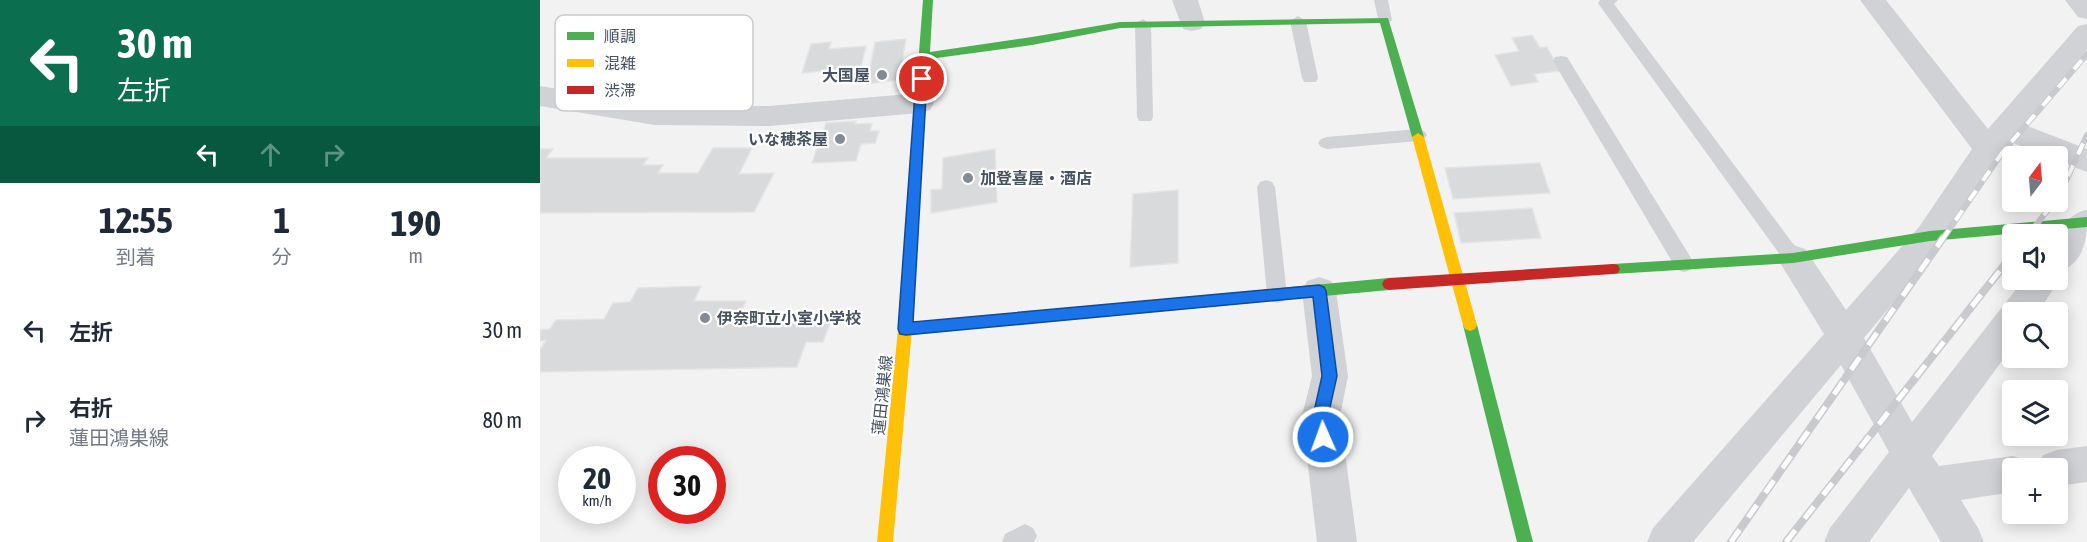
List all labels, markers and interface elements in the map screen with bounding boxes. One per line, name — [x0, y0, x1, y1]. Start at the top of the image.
legend — [555, 15, 753, 111]
text: 30 m — [117, 19, 192, 67]
icon: left — [18, 24, 96, 102]
text: 順調 — [604, 27, 636, 45]
pin — [896, 53, 947, 104]
text: 混雑 — [604, 54, 636, 72]
icon: arrive — [905, 62, 938, 95]
place label: 大国屋 — [822, 66, 870, 84]
marker: 大国屋 — [875, 68, 889, 82]
text: 左折 — [117, 75, 171, 106]
text: 渋滞 — [604, 81, 636, 99]
place label: いな穂茶屋 — [748, 130, 828, 148]
marker: いな穂茶屋 — [833, 132, 847, 146]
icon: left — [191, 138, 224, 171]
icon: ahead — [254, 138, 287, 171]
icon: right — [317, 138, 350, 171]
north arrow — [2002, 146, 2068, 212]
map controls — [2002, 146, 2068, 524]
place label: 加登喜屋・酒店 — [980, 169, 1092, 187]
marker: 加登喜屋・酒店 — [961, 171, 975, 185]
text: 12:55 — [99, 199, 173, 241]
text: 1 — [273, 199, 290, 241]
text: 190 — [390, 202, 441, 244]
button: sound — [2002, 224, 2068, 290]
text: m — [409, 244, 423, 267]
text: 到着 — [116, 245, 156, 268]
text: 分 — [272, 245, 292, 268]
button: search — [2002, 302, 2068, 368]
place label: 伊奈町立小室小学校 — [716, 309, 861, 327]
marker: 伊奈町立小室小学校 — [698, 311, 712, 325]
icon: left — [18, 314, 51, 347]
text: 30 m — [482, 317, 522, 343]
text: 左折 — [69, 319, 113, 345]
street label: 蓮田鴻巣線 — [869, 354, 895, 436]
button: layers — [2002, 380, 2068, 446]
text: 右折 — [69, 395, 113, 421]
icon: right — [18, 404, 51, 437]
position arrow — [1291, 405, 1355, 469]
text: 80 m — [482, 407, 522, 433]
text: 蓮田鴻巣線 — [69, 426, 169, 449]
speed limit sign: 30 — [648, 446, 726, 524]
button: + — [2002, 458, 2068, 524]
text: 20 — [583, 461, 611, 495]
text: km/h — [582, 492, 612, 509]

